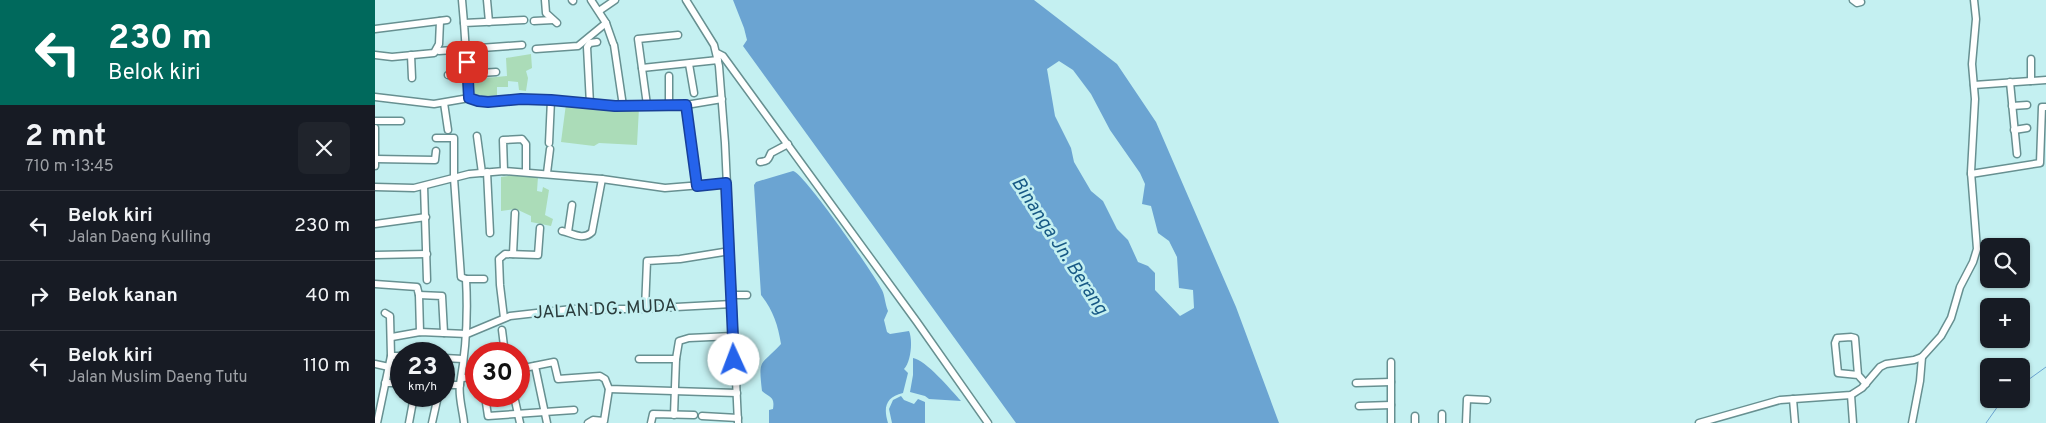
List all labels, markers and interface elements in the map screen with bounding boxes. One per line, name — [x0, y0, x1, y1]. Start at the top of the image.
text: 230 m — [108, 17, 212, 61]
icon: left — [25, 20, 90, 85]
pin — [446, 41, 488, 83]
icon: arrive — [453, 48, 481, 76]
text: Belok kiri — [108, 60, 201, 87]
text: 2 mnt — [25, 119, 106, 156]
button: close — [298, 122, 350, 174]
text: 710 m · 13:45 — [25, 157, 114, 177]
water label: Binanga Jn. Berang — [1005, 172, 1113, 320]
text: Belok kiri — [68, 204, 153, 228]
icon: left — [25, 212, 53, 240]
text: 230 m — [294, 214, 350, 238]
text: Jalan Daeng Kulling — [68, 228, 211, 248]
map controls — [1980, 238, 2030, 408]
button: search — [1980, 238, 2030, 288]
icon: right — [25, 282, 53, 310]
text: Belok kanan — [68, 284, 178, 308]
text: 40 m — [305, 284, 350, 308]
street label: JALAN DG. MUDA — [533, 295, 677, 325]
button: + — [1980, 298, 2030, 348]
position arrow — [707, 333, 759, 385]
speed limit sign: 30 — [465, 342, 530, 407]
text: Belok kiri — [68, 344, 153, 368]
icon: left — [25, 352, 53, 380]
text: 23 — [407, 352, 438, 384]
text: 110 m — [303, 354, 350, 378]
button: − — [1980, 358, 2030, 408]
text: Jalan Muslim Daeng Tutu — [68, 368, 247, 388]
text: km/h — [408, 379, 437, 395]

